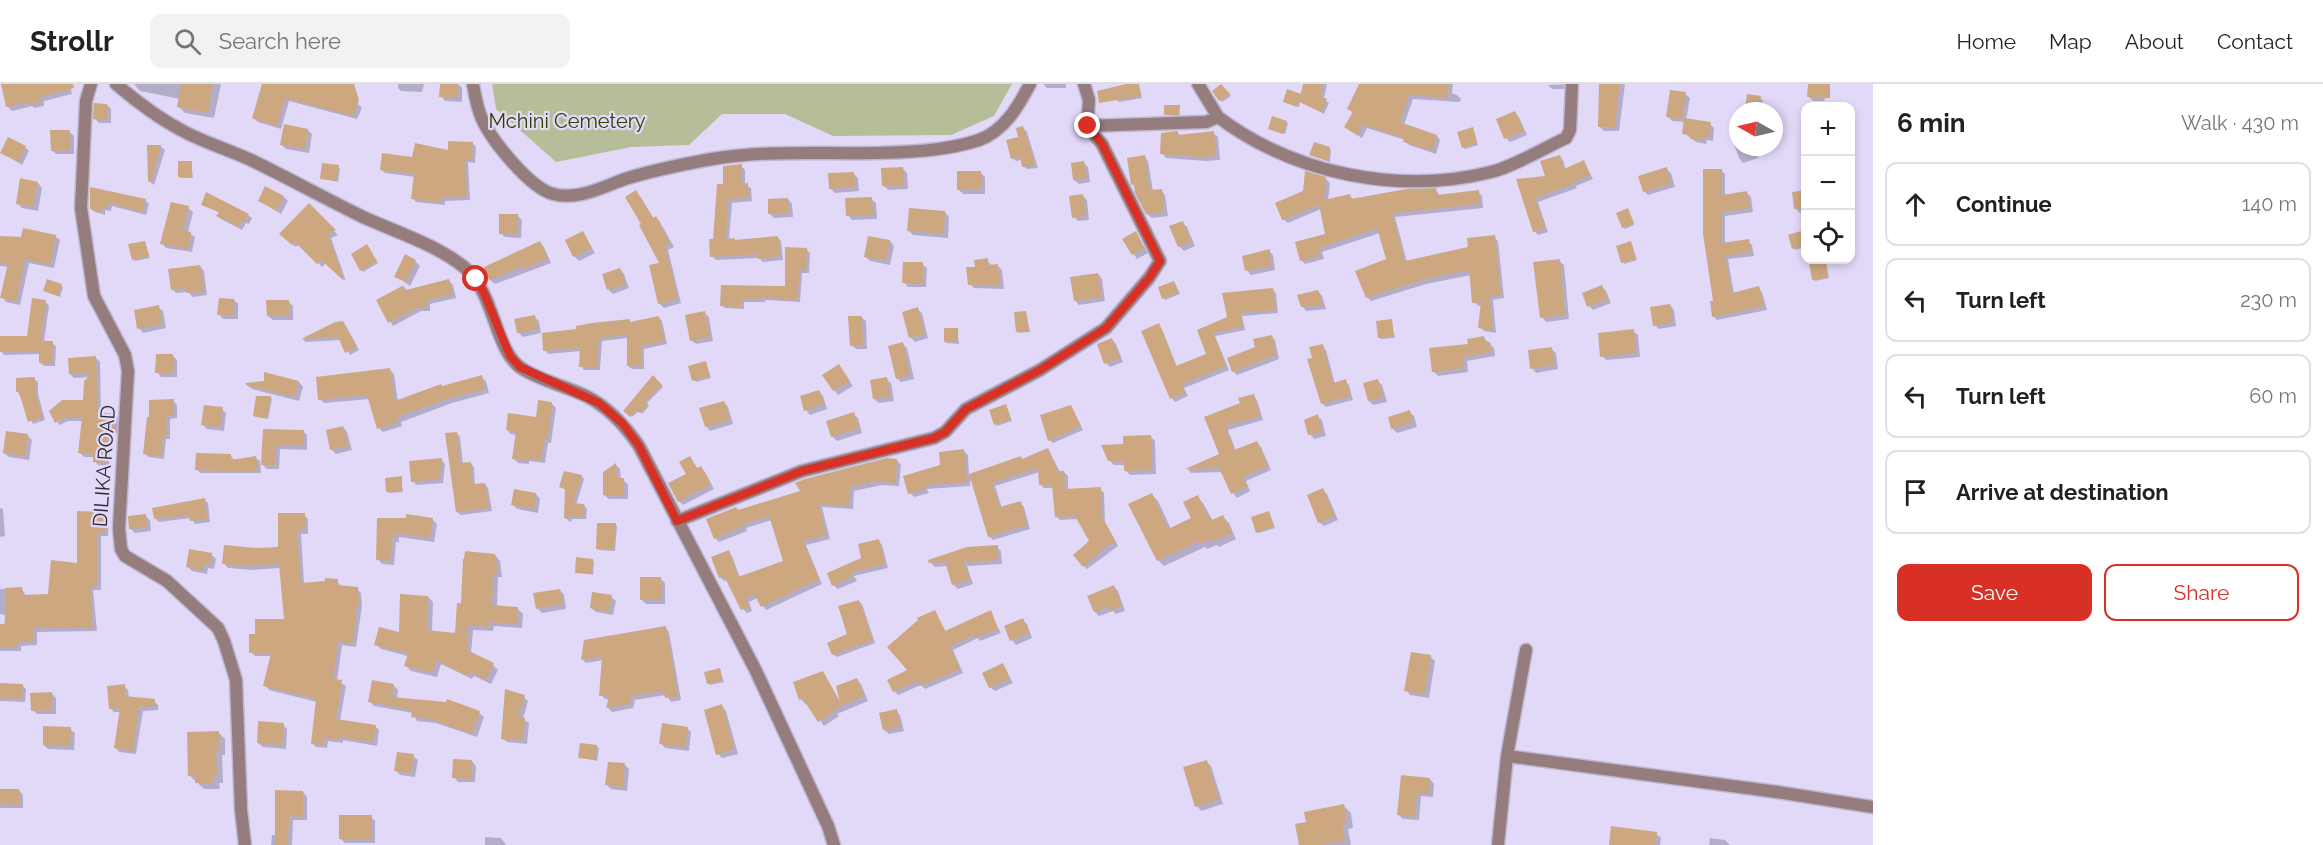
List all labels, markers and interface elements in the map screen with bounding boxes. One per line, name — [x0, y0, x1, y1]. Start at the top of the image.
search box — [150, 14, 570, 68]
text: Strollr — [30, 25, 114, 58]
icon: search — [171, 25, 204, 58]
text: Search here — [219, 28, 341, 54]
text: Home — [1957, 29, 2016, 54]
text: Map — [2049, 29, 2092, 54]
text: About — [2125, 29, 2184, 54]
text: Contact — [2217, 29, 2293, 54]
north arrow — [1729, 102, 1783, 156]
map controls — [1801, 102, 1855, 264]
button: + — [1801, 102, 1855, 156]
text: 6 min — [1897, 108, 1966, 138]
park label: Mchini Cemetery — [488, 109, 646, 133]
text: Walk · 430 m — [2181, 111, 2299, 135]
route end — [1074, 112, 1100, 138]
button: − — [1801, 156, 1855, 210]
icon: ahead — [1899, 188, 1932, 221]
text: Continue — [1956, 191, 2052, 217]
text: 140 m — [2242, 192, 2297, 216]
button: locate — [1801, 210, 1855, 264]
route start — [462, 265, 488, 291]
icon: left — [1899, 284, 1932, 317]
text: Turn left — [1956, 287, 2046, 313]
text: 230 m — [2240, 288, 2297, 312]
icon: left — [1899, 380, 1932, 413]
text: Turn left — [1956, 383, 2046, 409]
text: 60 m — [2249, 384, 2297, 408]
street label: DILIKA ROAD — [88, 404, 120, 528]
icon: arrive — [1899, 476, 1932, 509]
text: Arrive at destination — [1956, 479, 2169, 505]
button: Save — [1897, 564, 2092, 621]
button: Share — [2104, 564, 2299, 621]

